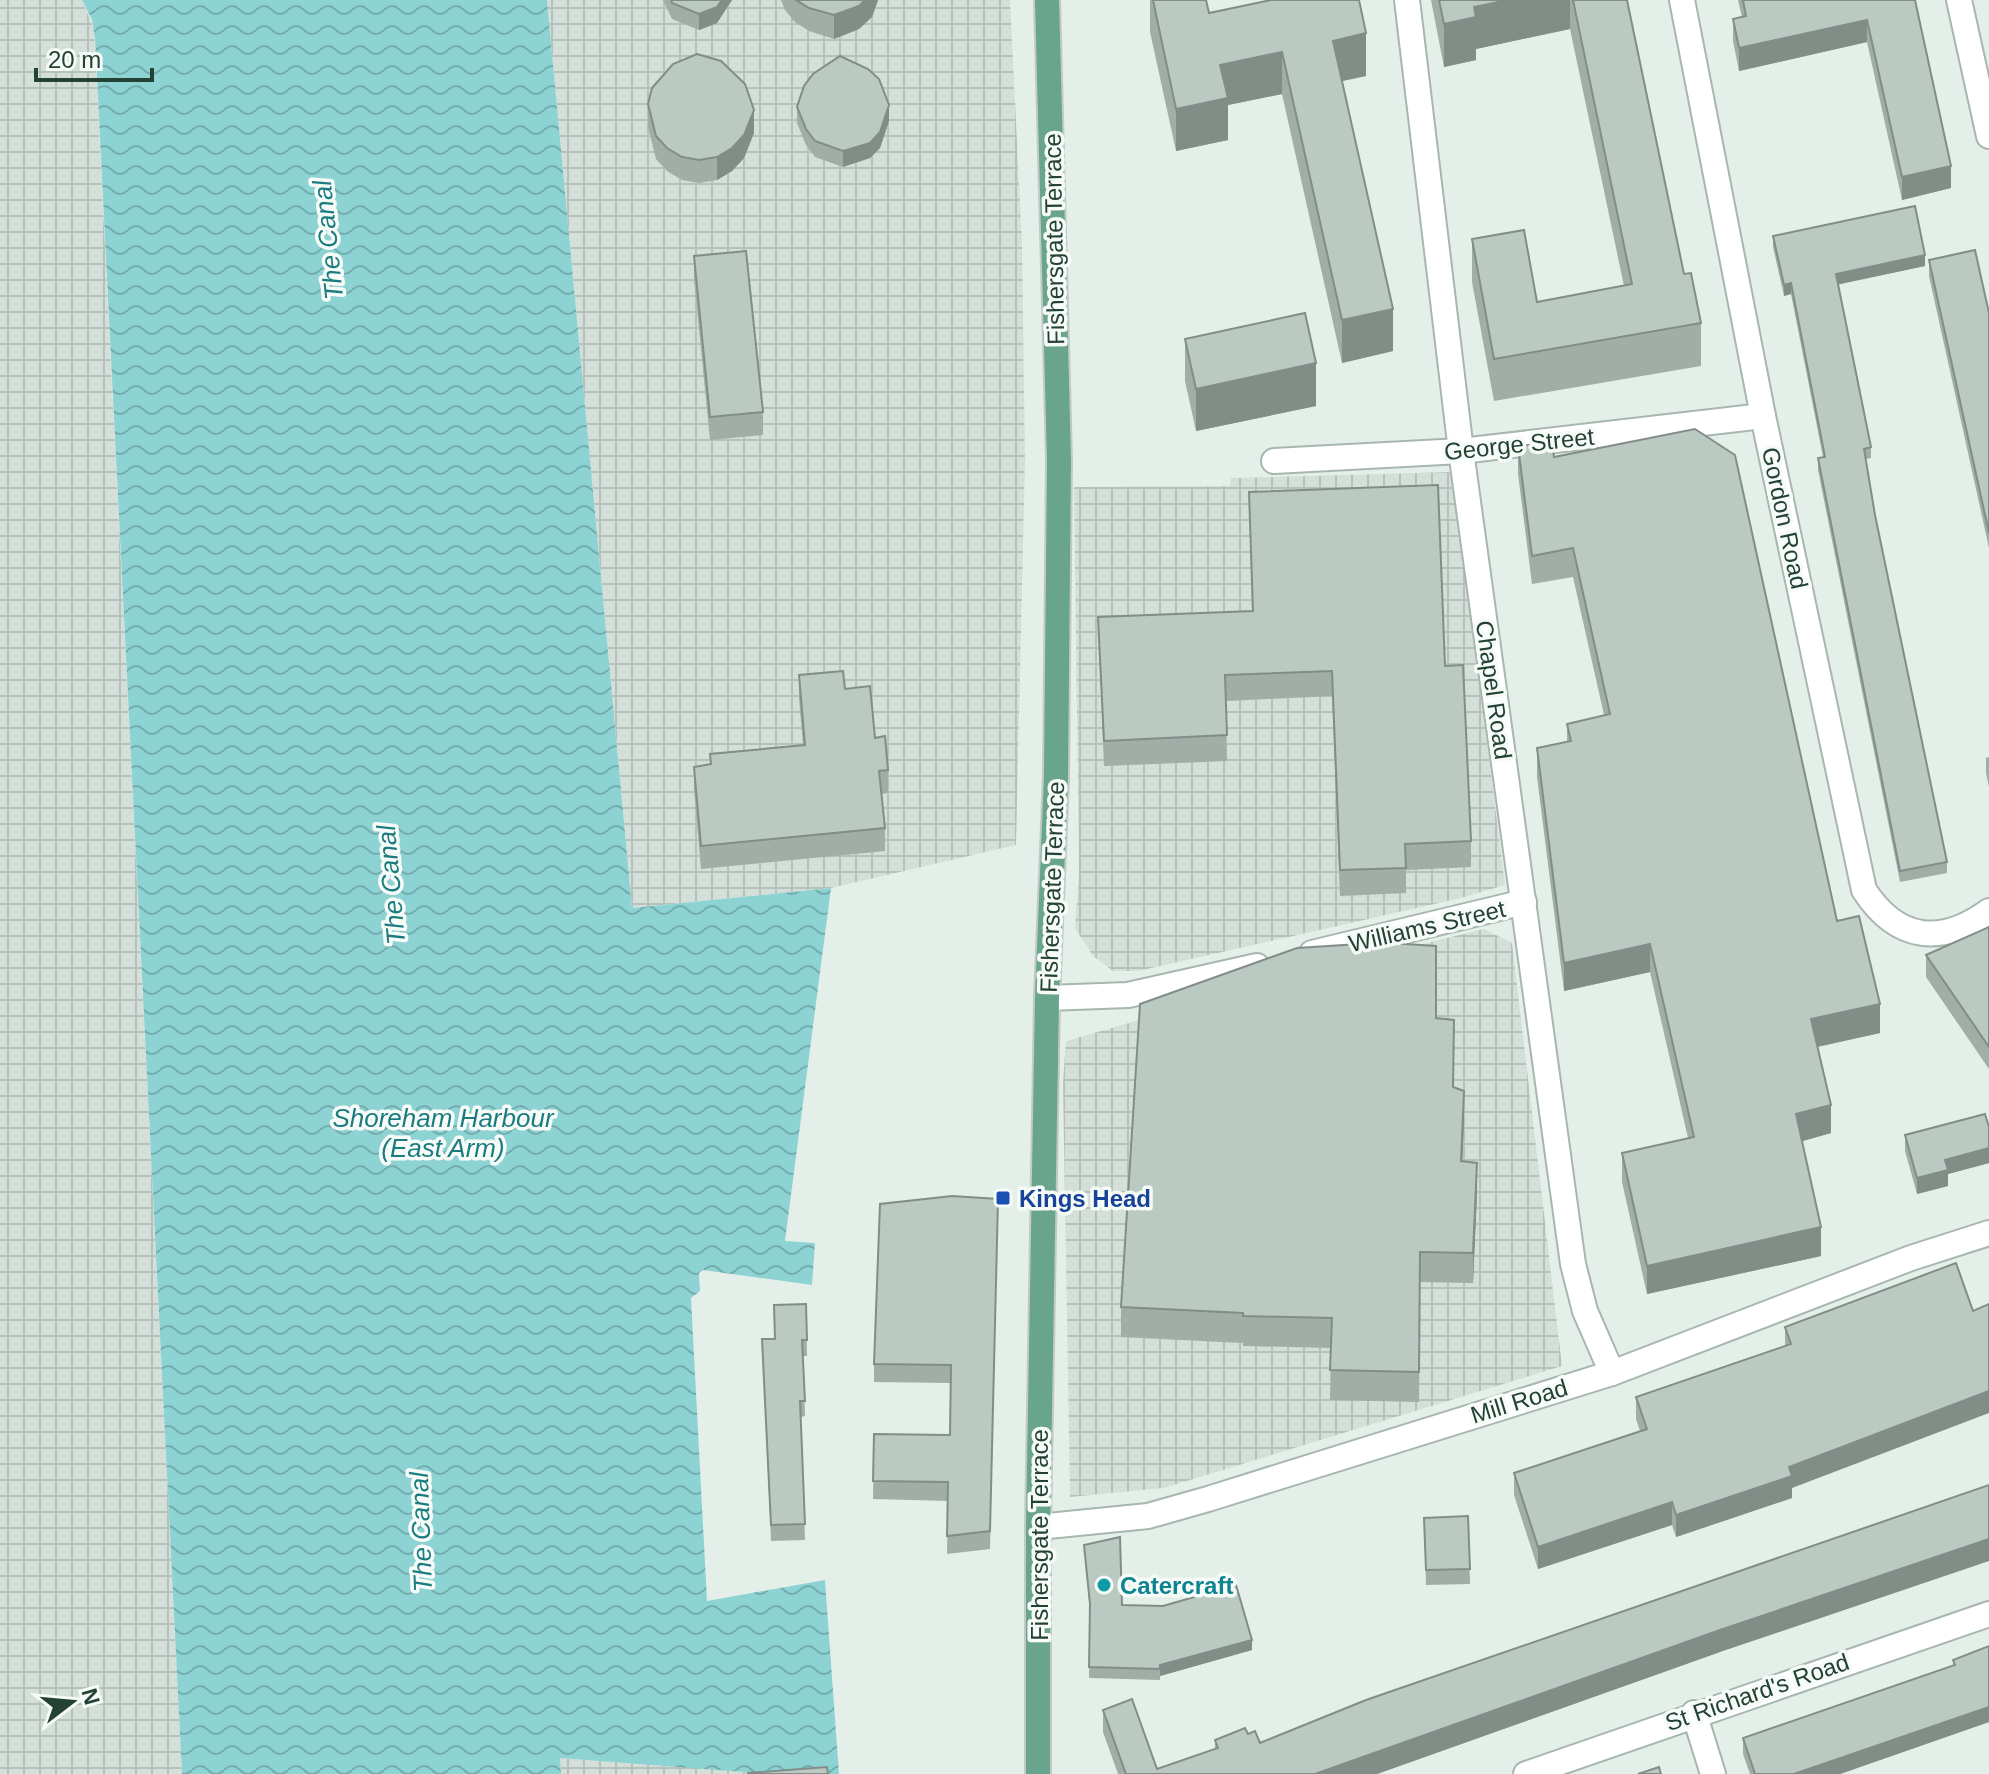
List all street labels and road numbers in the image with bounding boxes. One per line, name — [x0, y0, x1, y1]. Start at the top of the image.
street label: Fishersgate Terrace — [1039, 133, 1069, 345]
street label: George Street — [1443, 423, 1596, 465]
street label: Gordon Road — [1757, 445, 1813, 591]
street label: Chapel Road — [1471, 619, 1517, 761]
street label: Fishersgate Terrace — [1035, 781, 1069, 993]
street label: Williams Street — [1346, 895, 1508, 957]
street label: Mill Road — [1467, 1373, 1571, 1429]
street label: Fishersgate Terrace — [1026, 1429, 1053, 1641]
street label: St Richard's Road — [1662, 1648, 1852, 1736]

